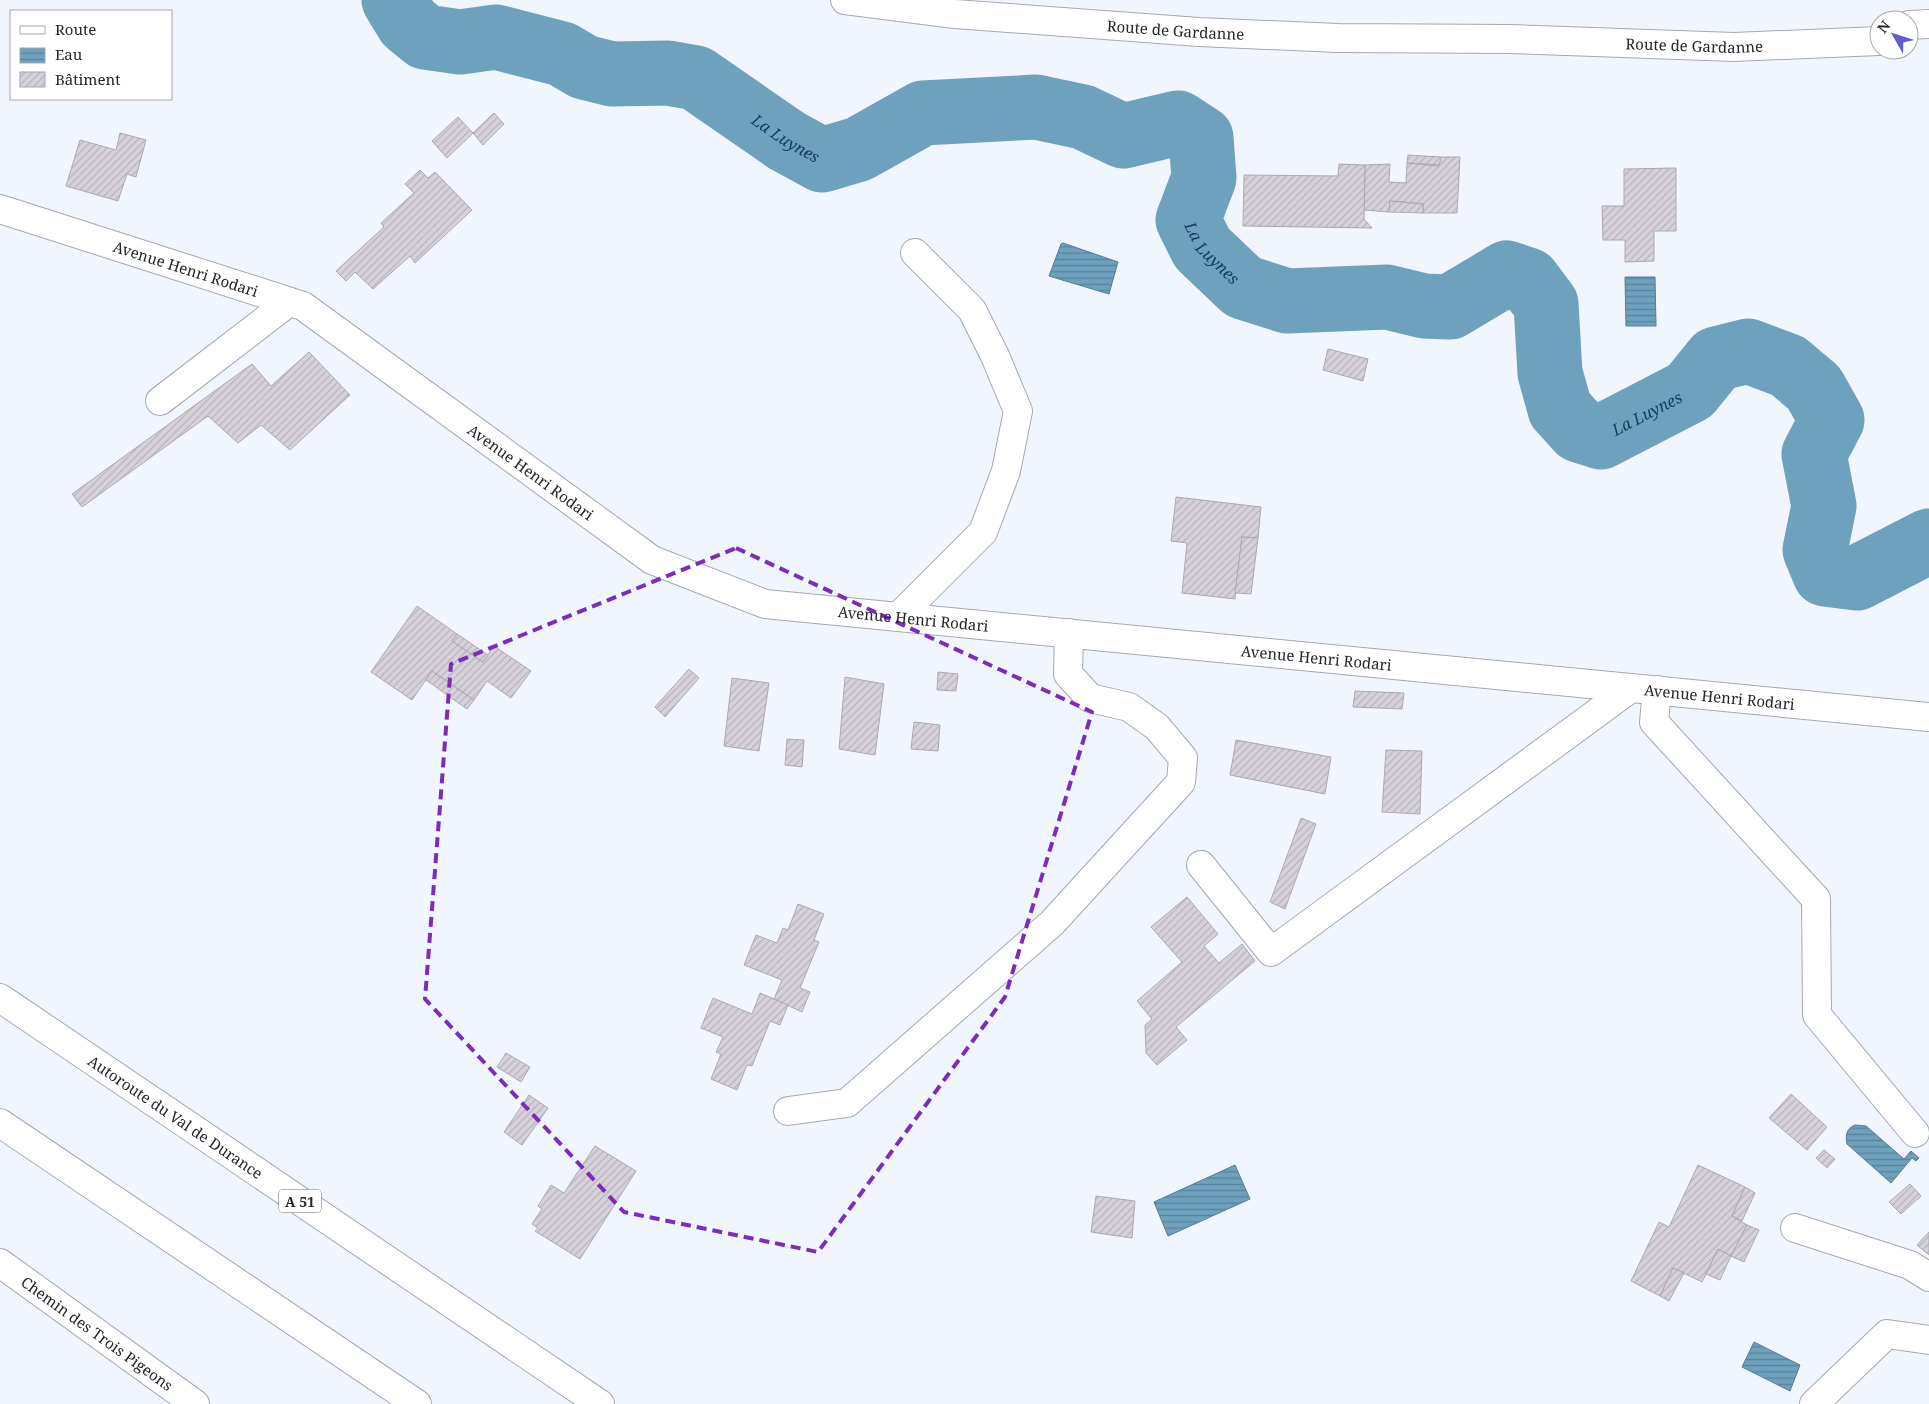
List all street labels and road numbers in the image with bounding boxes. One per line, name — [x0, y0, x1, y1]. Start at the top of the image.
street label: Route de Gardanne — [1106, 15, 1245, 44]
street label: Route de Gardanne — [1625, 33, 1763, 57]
street label: Avenue Henri Rodari — [111, 236, 261, 301]
street label: Avenue Henri Rodari — [464, 419, 598, 524]
street label: Avenue Henri Rodari — [837, 601, 990, 636]
street label: Avenue Henri Rodari — [1240, 640, 1393, 675]
street label: Avenue Henri Rodari — [1643, 679, 1796, 714]
street label: Autoroute du Val de Durance — [84, 1051, 267, 1183]
road number: A 51 — [279, 1190, 321, 1212]
street label: Chemin des Trois Pigeons — [17, 1272, 177, 1395]

